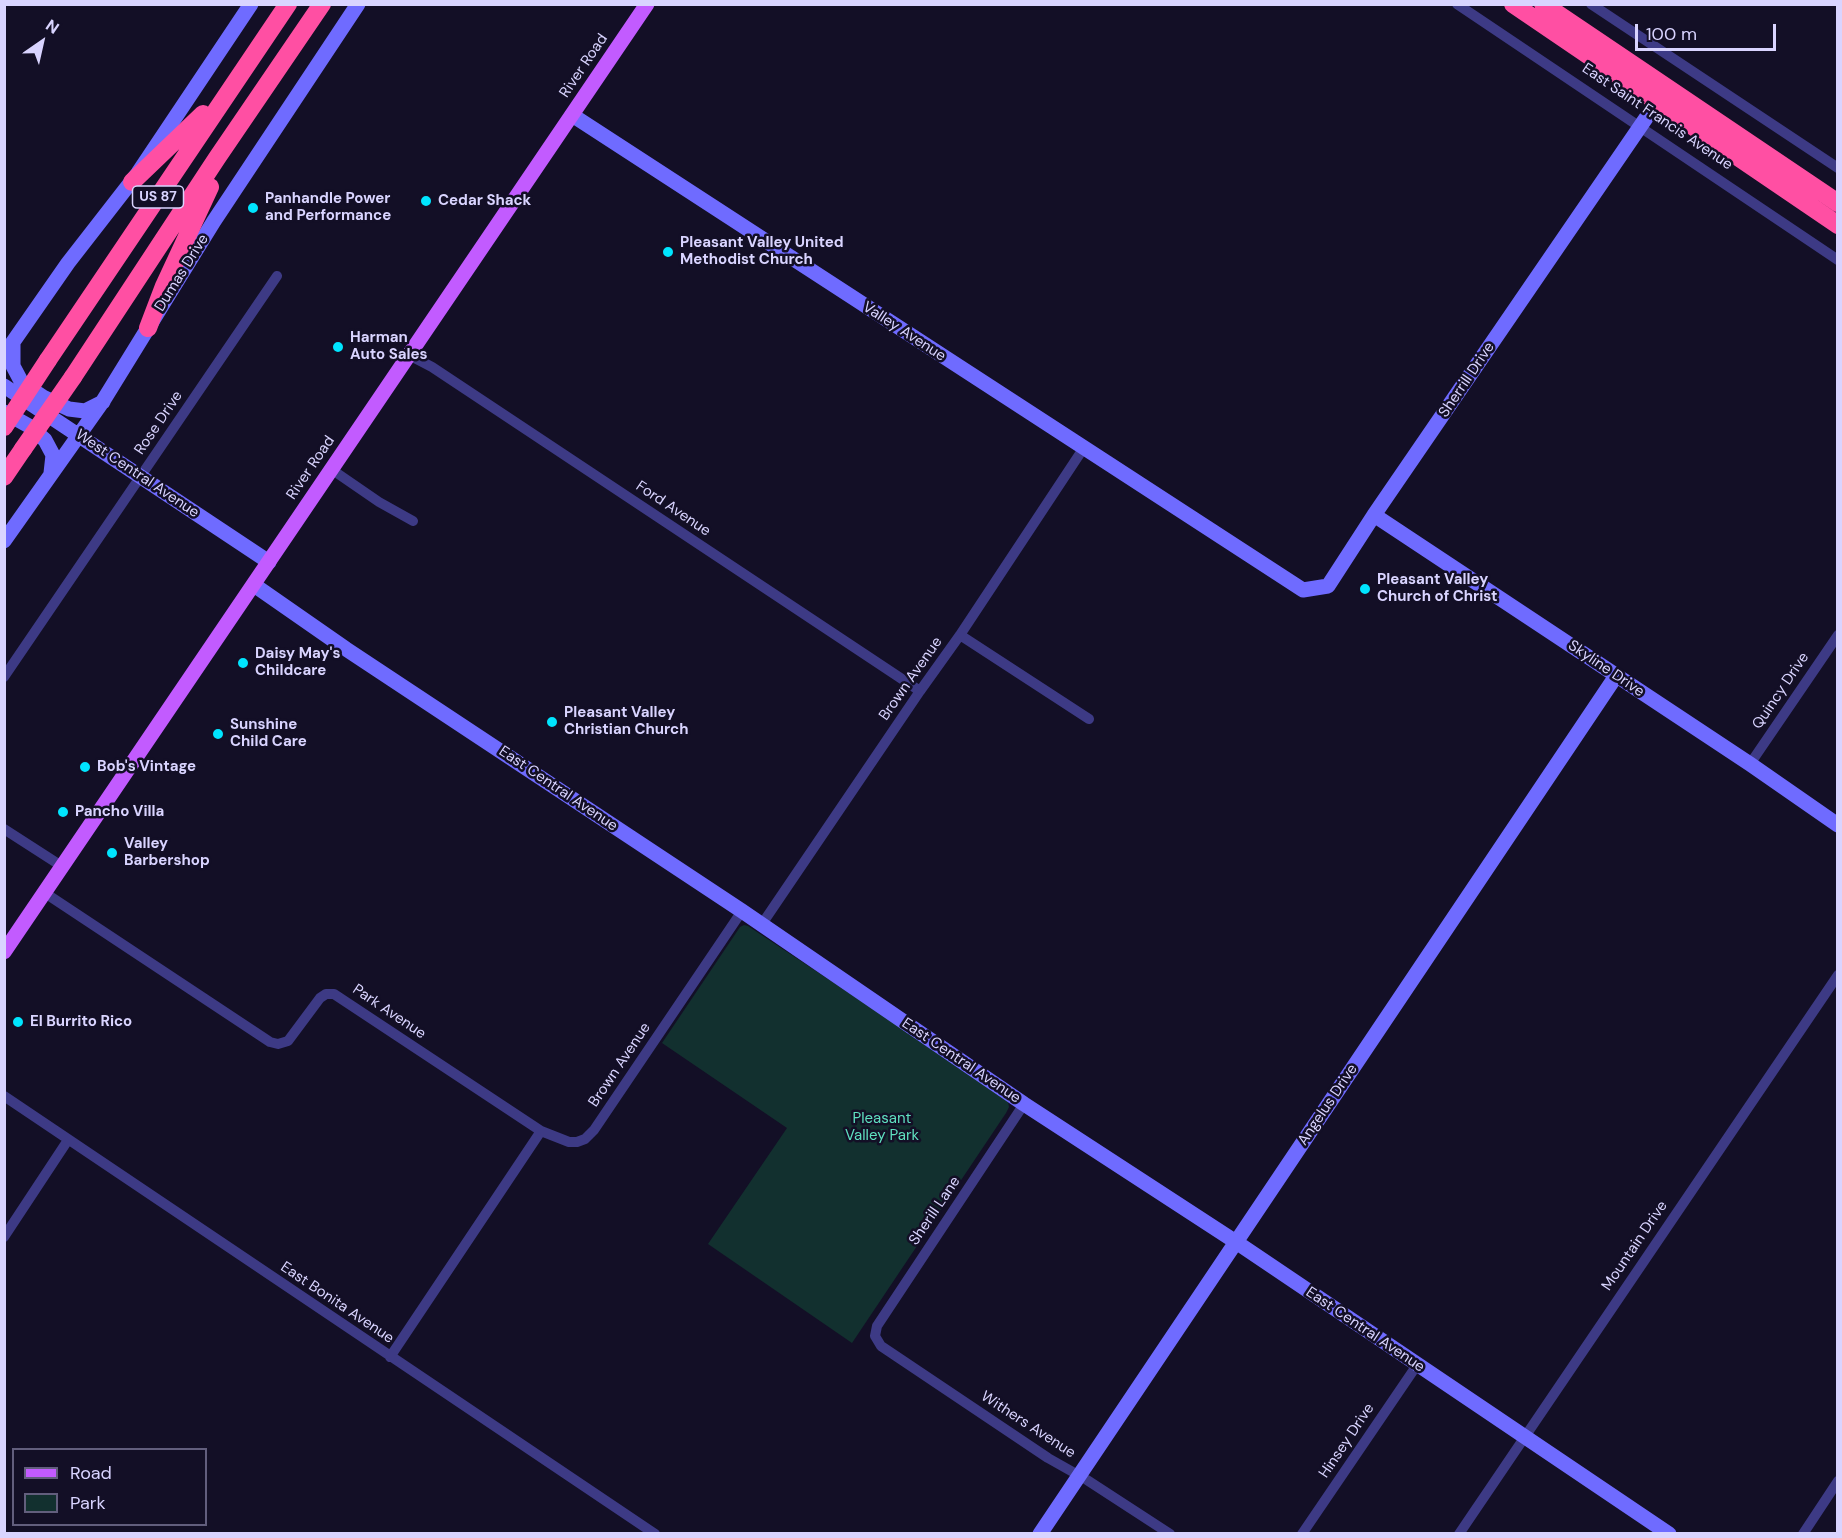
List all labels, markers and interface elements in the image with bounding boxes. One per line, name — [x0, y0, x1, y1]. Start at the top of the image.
north arrow — [12, 12, 72, 72]
scale bar — [1638, 12, 1779, 50]
text: N — [42, 15, 63, 39]
text: 100 m — [1646, 22, 1697, 46]
street label: River Road — [556, 31, 612, 101]
street label: East Saint Francis Avenue — [1578, 60, 1736, 174]
road number: US 87 — [132, 186, 184, 208]
place label: Panhandle Power and Performance — [265, 190, 391, 225]
place label: Cedar Shack — [438, 192, 531, 210]
marker: Cedar Shack — [419, 194, 433, 208]
marker: Panhandle Power and Performance — [246, 201, 260, 215]
street label: Dumas Drive — [151, 231, 213, 315]
place label: Pleasant Valley United Methodist Church — [680, 234, 844, 269]
marker: Pleasant Valley United Methodist Church — [661, 245, 675, 259]
street label: Valley Avenue — [859, 298, 949, 366]
place label: Harman Auto Sales — [350, 329, 428, 364]
street label: Sherrill Drive — [1435, 339, 1499, 421]
marker: Harman Auto Sales — [331, 340, 345, 354]
street label: Rose Drive — [131, 388, 187, 458]
street label: West Central Avenue — [72, 426, 202, 522]
street label: River Road — [283, 433, 339, 503]
street label: Ford Avenue — [632, 477, 714, 541]
place label: Pleasant Valley Church of Christ — [1377, 571, 1498, 606]
marker: Pleasant Valley Church of Christ — [1358, 582, 1372, 596]
street label: Brown Avenue — [876, 634, 946, 724]
street label: Skyline Drive — [1564, 637, 1648, 701]
place label: Daisy May's Childcare — [255, 645, 340, 680]
street label: Quincy Drive — [1749, 649, 1813, 733]
marker: Daisy May's Childcare — [236, 656, 250, 670]
place label: Pleasant Valley Christian Church — [564, 704, 688, 739]
marker: Pleasant Valley Christian Church — [545, 715, 559, 729]
place label: Sunshine Child Care — [230, 716, 307, 751]
marker: Sunshine Child Care — [211, 727, 225, 741]
street label: East Central Avenue — [495, 743, 621, 835]
place label: Bob's Vintage — [97, 758, 196, 776]
marker: Bob's Vintage — [78, 760, 92, 774]
place label: Pancho Villa — [75, 803, 164, 821]
marker: Pancho Villa — [56, 805, 70, 819]
place label: Valley Barbershop — [124, 835, 210, 870]
marker: Valley Barbershop — [105, 846, 119, 860]
street label: Park Avenue — [349, 981, 429, 1043]
place label: El Burrito Rico — [30, 1013, 132, 1031]
marker: El Burrito Rico — [11, 1015, 25, 1029]
street label: East Central Avenue — [898, 1015, 1024, 1107]
street label: Brown Avenue — [585, 1019, 655, 1111]
street label: Angelus Drive — [1294, 1061, 1362, 1149]
park label: Pleasant Valley Park — [845, 1110, 919, 1145]
street label: Sherill Lane — [905, 1173, 965, 1249]
street label: Mountain Drive — [1598, 1198, 1672, 1294]
street label: East Bonita Avenue — [277, 1258, 397, 1348]
street label: East Central Avenue — [1302, 1284, 1428, 1376]
street label: Withers Avenue — [977, 1388, 1079, 1462]
street label: Hinsey Drive — [1315, 1400, 1379, 1482]
legend — [12, 1448, 207, 1526]
text: Road — [70, 1461, 112, 1485]
text: Park — [70, 1491, 106, 1515]

